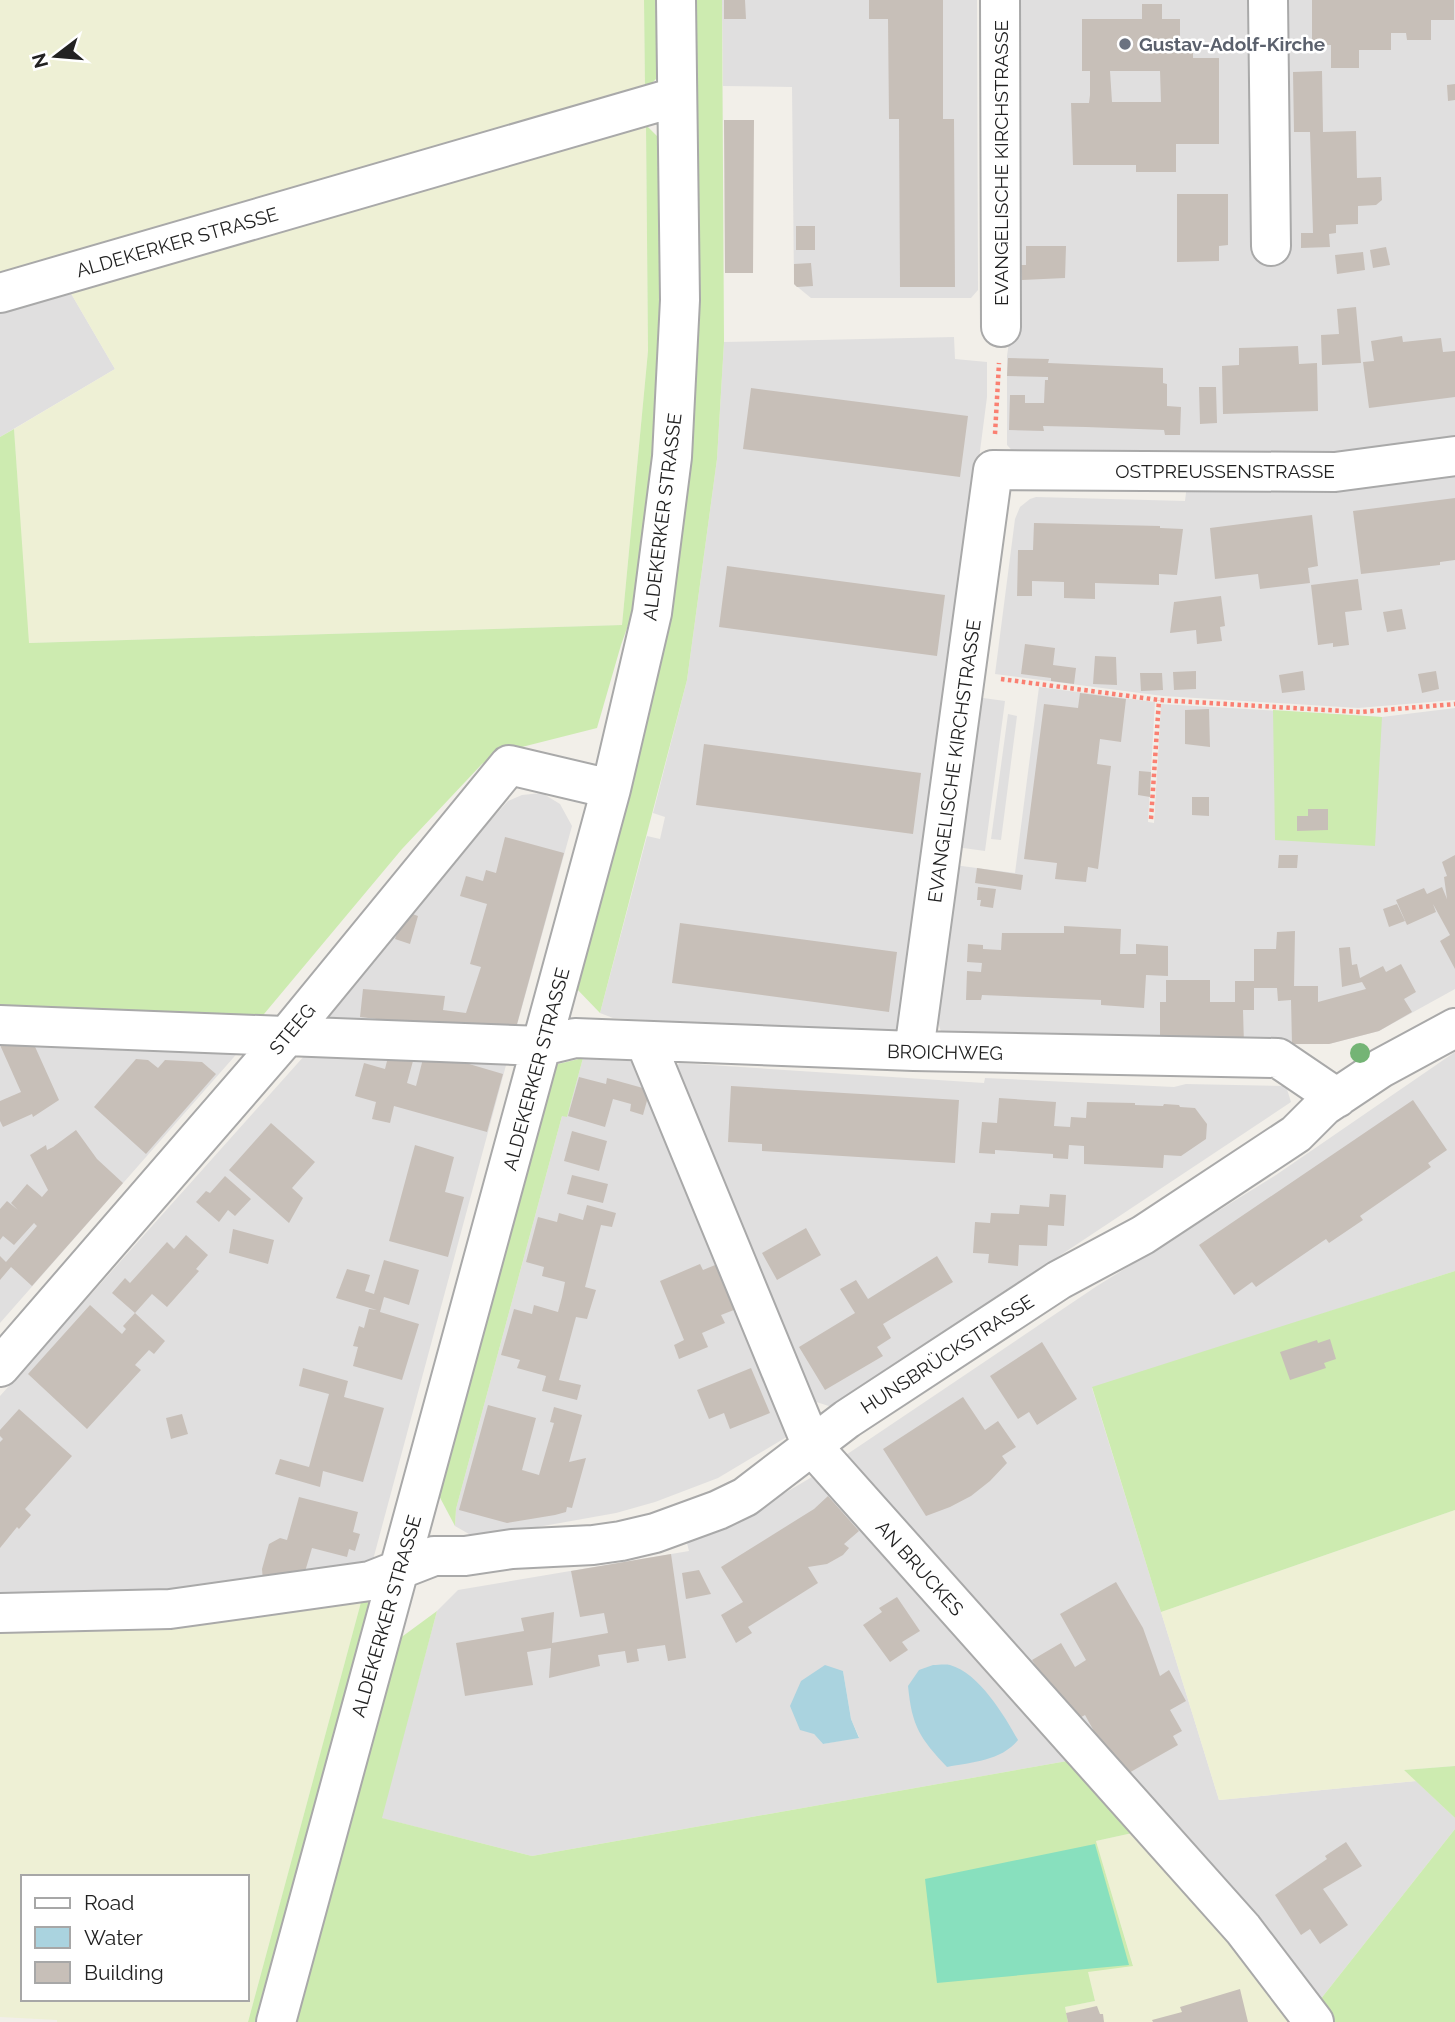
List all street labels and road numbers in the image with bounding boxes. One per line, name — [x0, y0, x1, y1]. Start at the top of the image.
street label: EVANGELISCHE KIRCHSTRASSE — [990, 20, 1012, 306]
street label: ALDEKERKER STRASSE — [73, 203, 281, 281]
street label: ALDEKERKER STRASSE — [638, 412, 686, 622]
street label: OSTPREUSSENSTRASSE — [1115, 460, 1335, 482]
street label: EVANGELISCHE KIRCHSTRASSE — [923, 618, 985, 904]
street label: ALDEKERKER STRASSE — [498, 965, 574, 1173]
street label: STEEG — [264, 999, 320, 1059]
street label: BROICHWEG — [887, 1040, 1003, 1064]
street label: HUNSBRÜCKSTRASSE — [856, 1290, 1038, 1418]
street label: ALDEKERKER STRASSE — [347, 1512, 425, 1720]
street label: AN BRUCKES — [872, 1516, 968, 1620]

